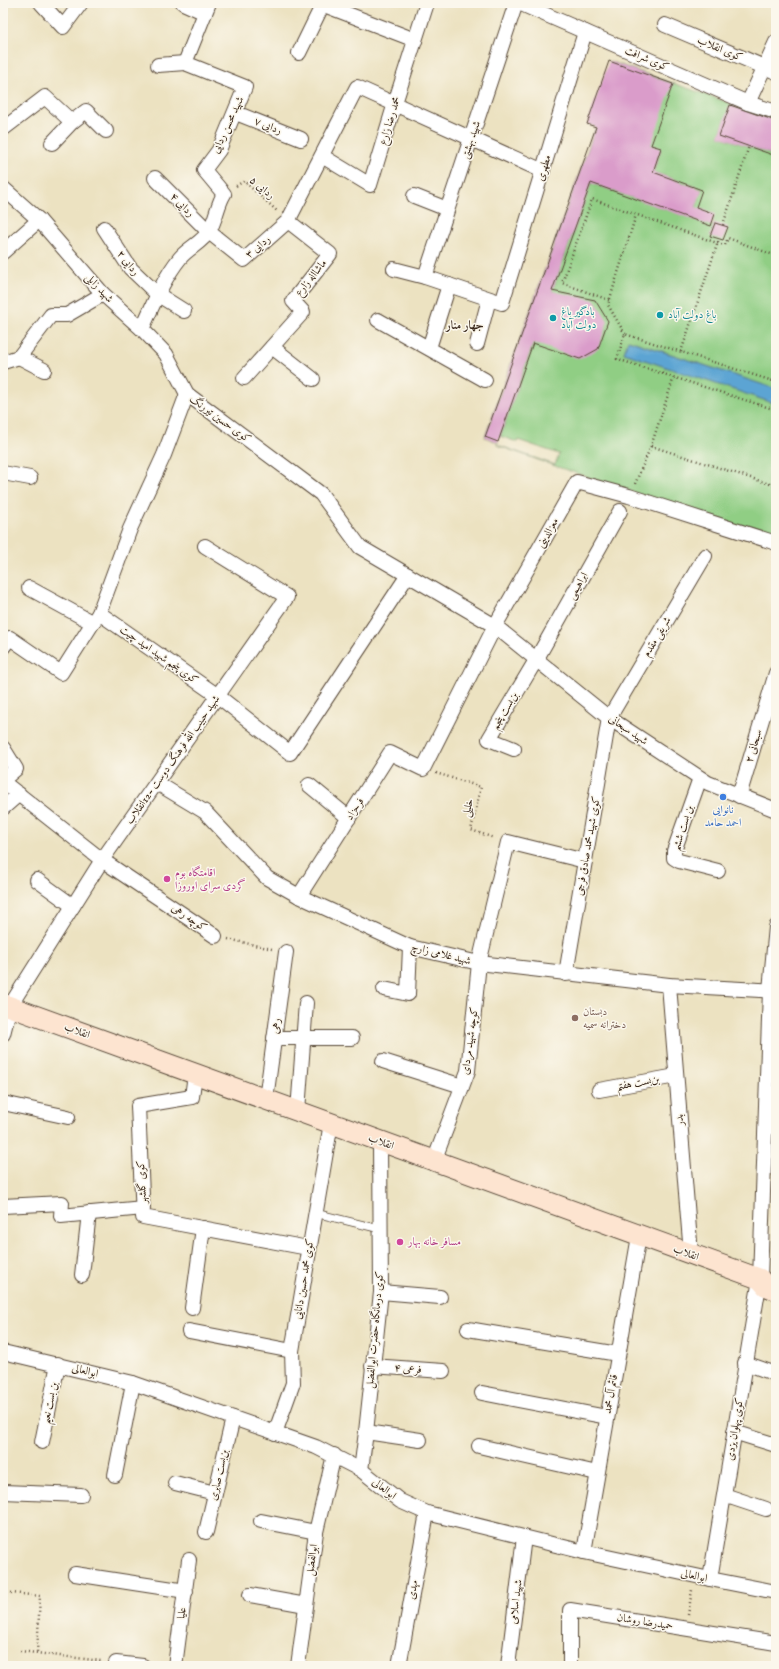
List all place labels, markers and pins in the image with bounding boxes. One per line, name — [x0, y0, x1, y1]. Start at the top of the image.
place label: بادگیر باغ دولت آباد — [561, 305, 596, 332]
place label: باغ دولت آباد — [668, 307, 716, 324]
marker: باغ دولت آباد — [655, 310, 665, 320]
marker: بادگیر باغ دولت آباد — [548, 313, 558, 323]
marker: نانوایی احمد حامد — [718, 792, 728, 802]
place label: نانوایی احمد حامد — [705, 803, 741, 830]
place label: اقامتگاه بوم گردی سرای اوروزا — [175, 865, 245, 893]
marker: اقامتگاه بوم گردی سرای اوروزا — [162, 874, 172, 884]
place label: دبستان دخترانه سمیه — [583, 1005, 626, 1032]
marker: دبستان دخترانه سمیه — [570, 1013, 580, 1023]
place label: مسافر خانه بهار — [407, 1235, 461, 1249]
marker: مسافر خانه بهار — [395, 1237, 405, 1247]

